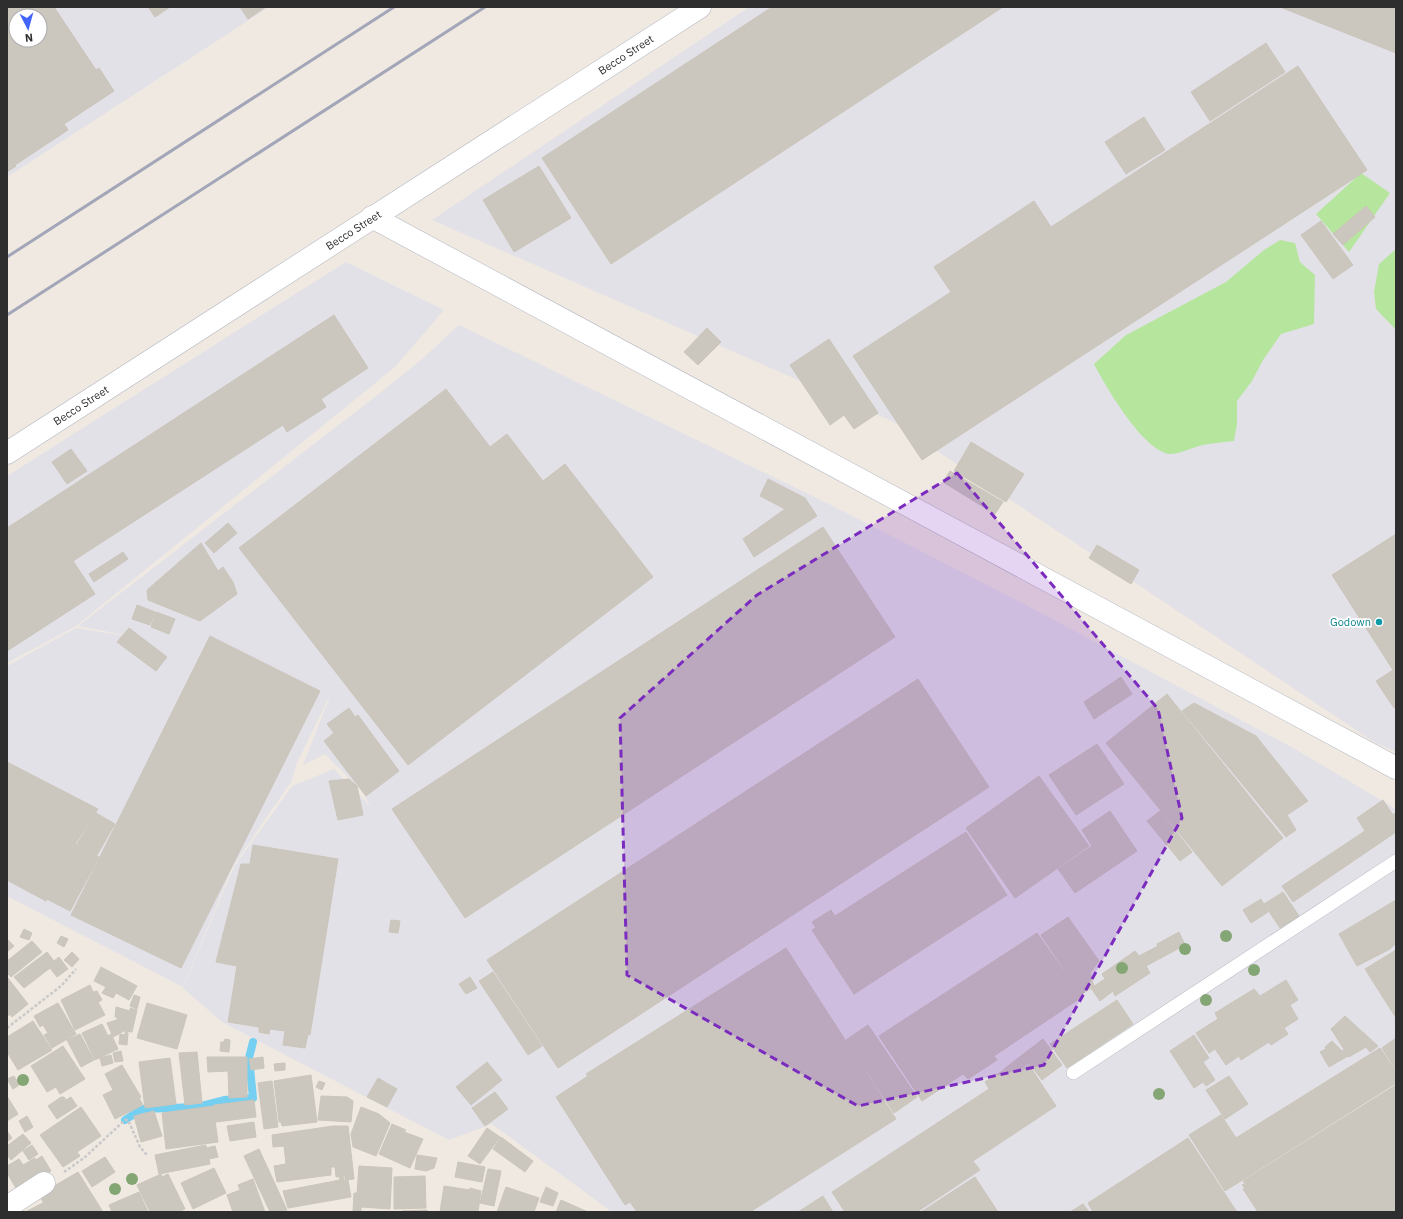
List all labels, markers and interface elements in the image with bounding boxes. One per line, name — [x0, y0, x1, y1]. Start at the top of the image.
north arrow — [8, 8, 48, 48]
text: N — [24, 31, 34, 45]
street label: Becco Street — [596, 32, 656, 78]
street label: Becco Street — [323, 207, 384, 253]
street label: Becco Street — [51, 382, 111, 428]
place label: Godown — [1330, 615, 1371, 629]
marker: Godown — [1374, 617, 1384, 627]

